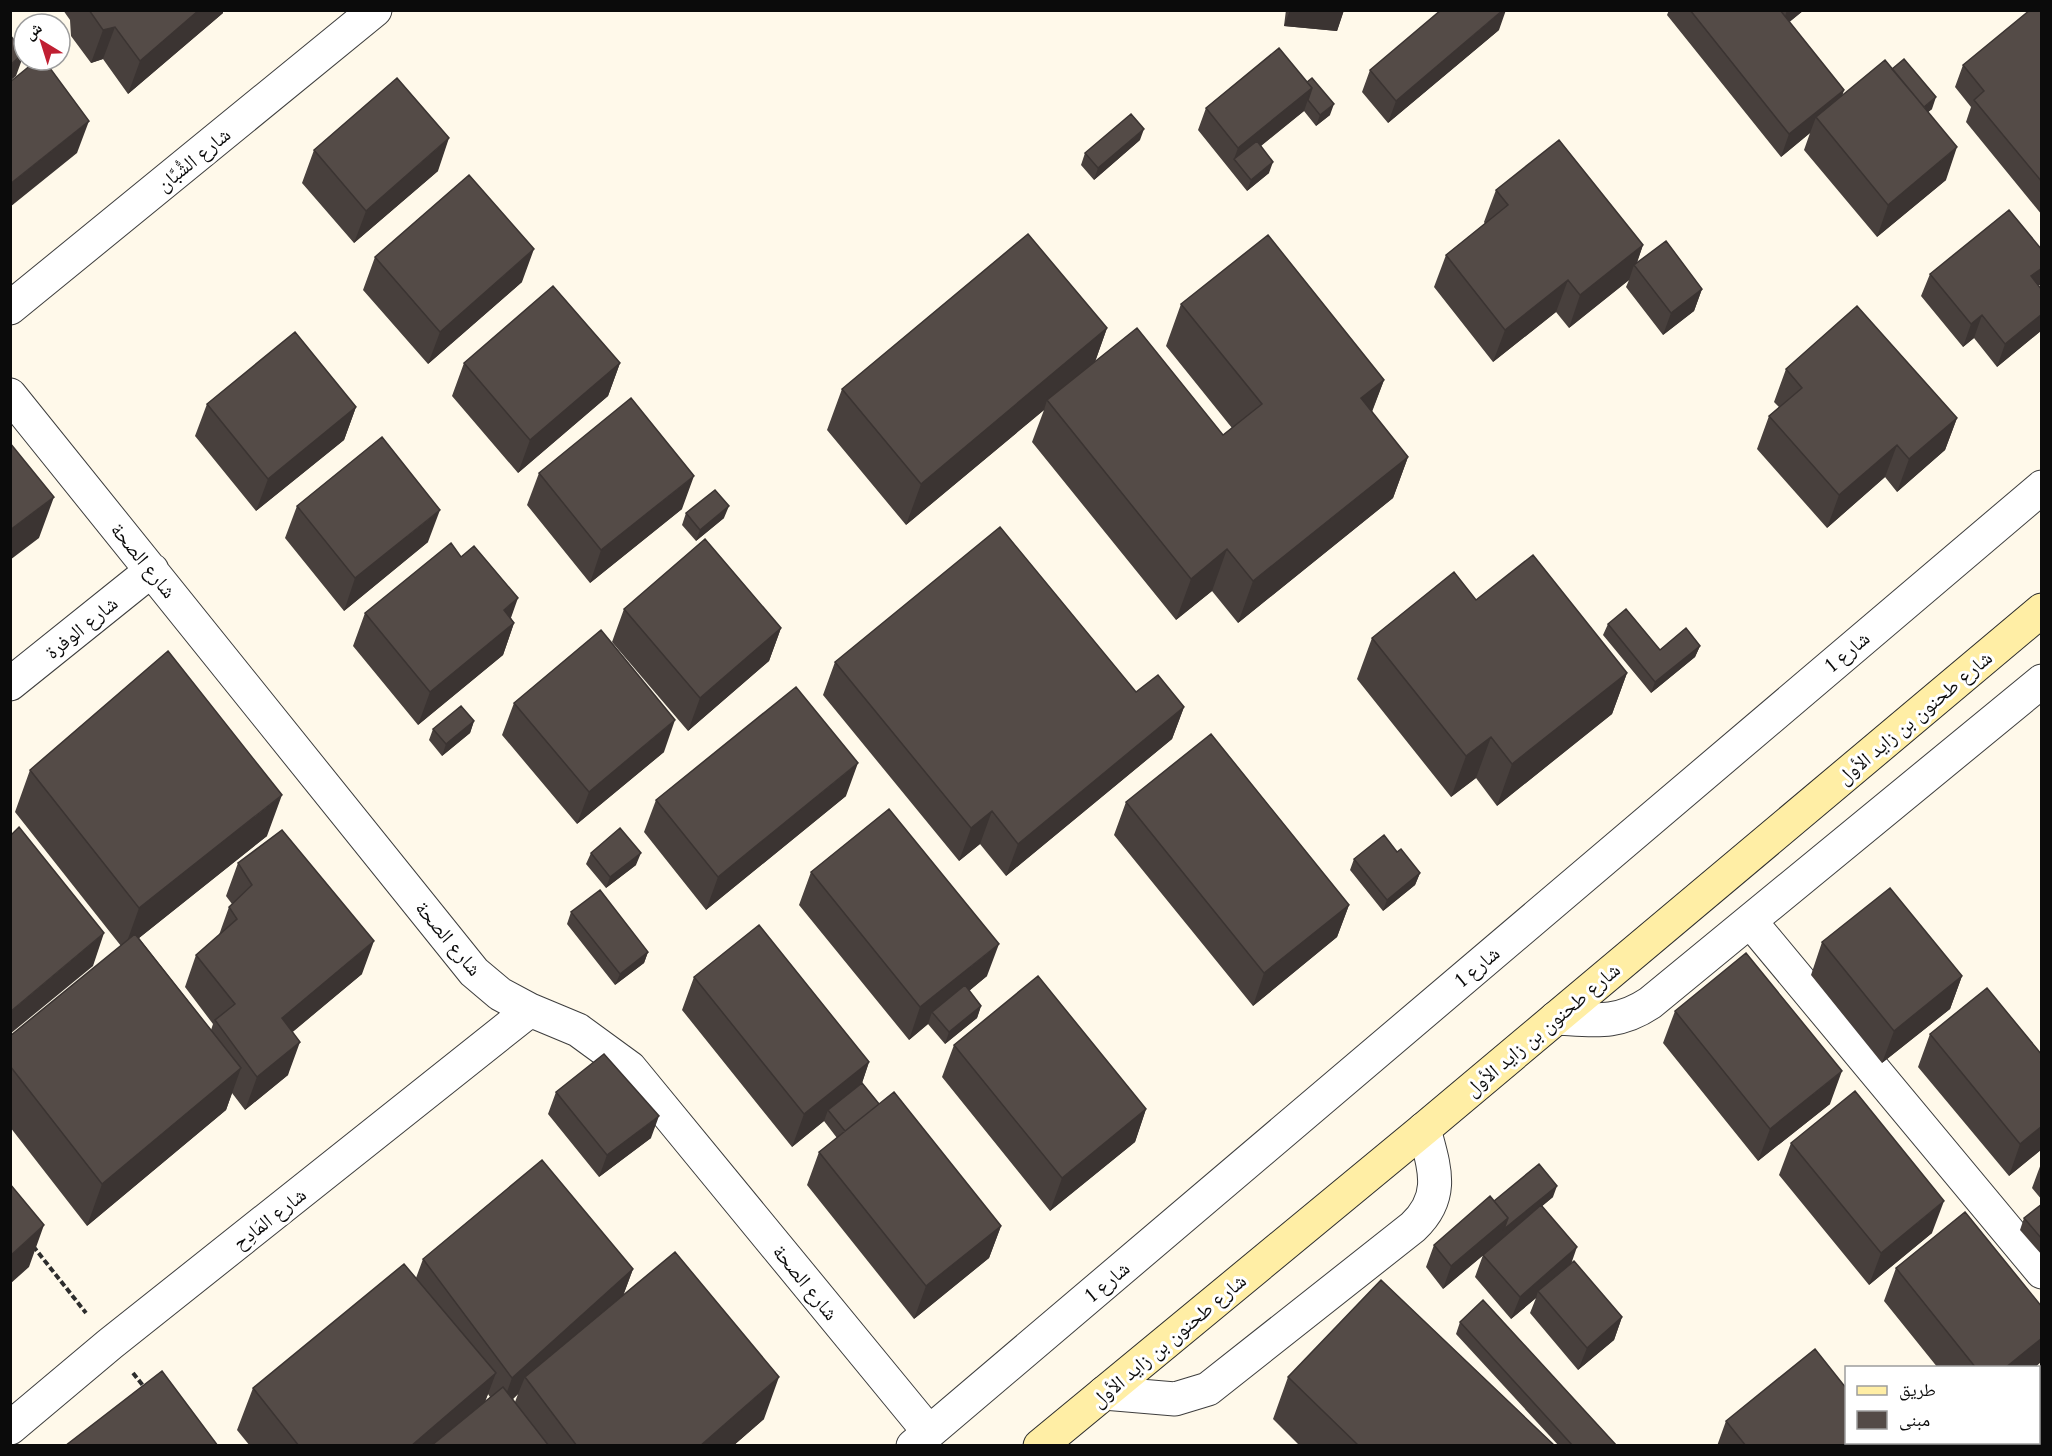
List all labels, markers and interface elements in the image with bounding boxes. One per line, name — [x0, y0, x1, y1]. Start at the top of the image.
north arrow — [12, 12, 72, 72]
text: ش — [20, 17, 46, 43]
street label: شارع الشُّبَّان — [151, 122, 236, 197]
street label: شارع الصحة — [105, 517, 182, 604]
street label: شارع الوفرة — [40, 590, 123, 665]
street label: شارع 1 — [1820, 625, 1875, 678]
street label: شارع طحنون بن زايد الأول — [1831, 645, 1997, 790]
street label: شارع الصحة — [410, 895, 488, 981]
street label: شارع 1 — [1450, 940, 1505, 993]
street label: شارع طحنون بن زايد الأول — [1459, 957, 1625, 1102]
street label: شارع المَادِح — [227, 1181, 311, 1255]
street label: شارع الصحة — [767, 1239, 844, 1326]
street label: شارع 1 — [1080, 1255, 1135, 1308]
street label: شارع طحنون بن زايد الأول — [1085, 1268, 1251, 1413]
legend — [1845, 1366, 2040, 1444]
text: طريق — [1899, 1378, 1936, 1401]
text: مبنى — [1899, 1408, 1930, 1431]

